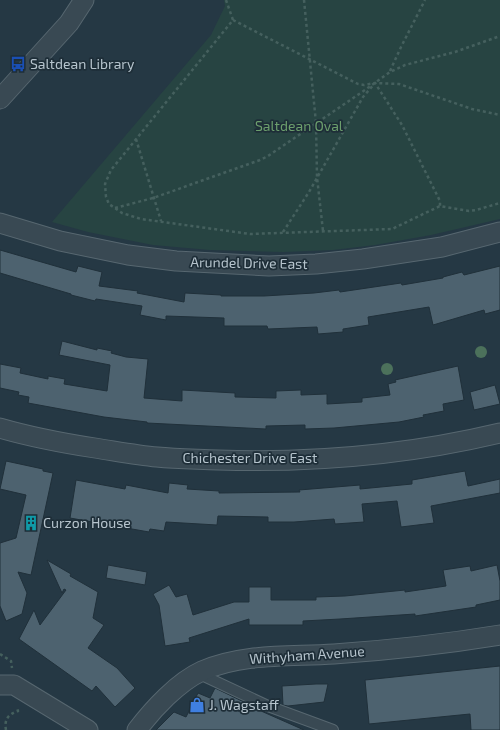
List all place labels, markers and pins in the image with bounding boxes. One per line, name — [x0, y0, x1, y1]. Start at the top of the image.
bus stop icon: Saltdean Library — [9, 55, 27, 73]
place label: Saltdean Library — [30, 55, 135, 72]
building icon: Curzon House — [22, 514, 40, 532]
place label: Curzon House — [43, 514, 131, 531]
shop icon: J. Wagstaff — [188, 696, 206, 714]
place label: J. Wagstaff — [209, 696, 280, 713]

